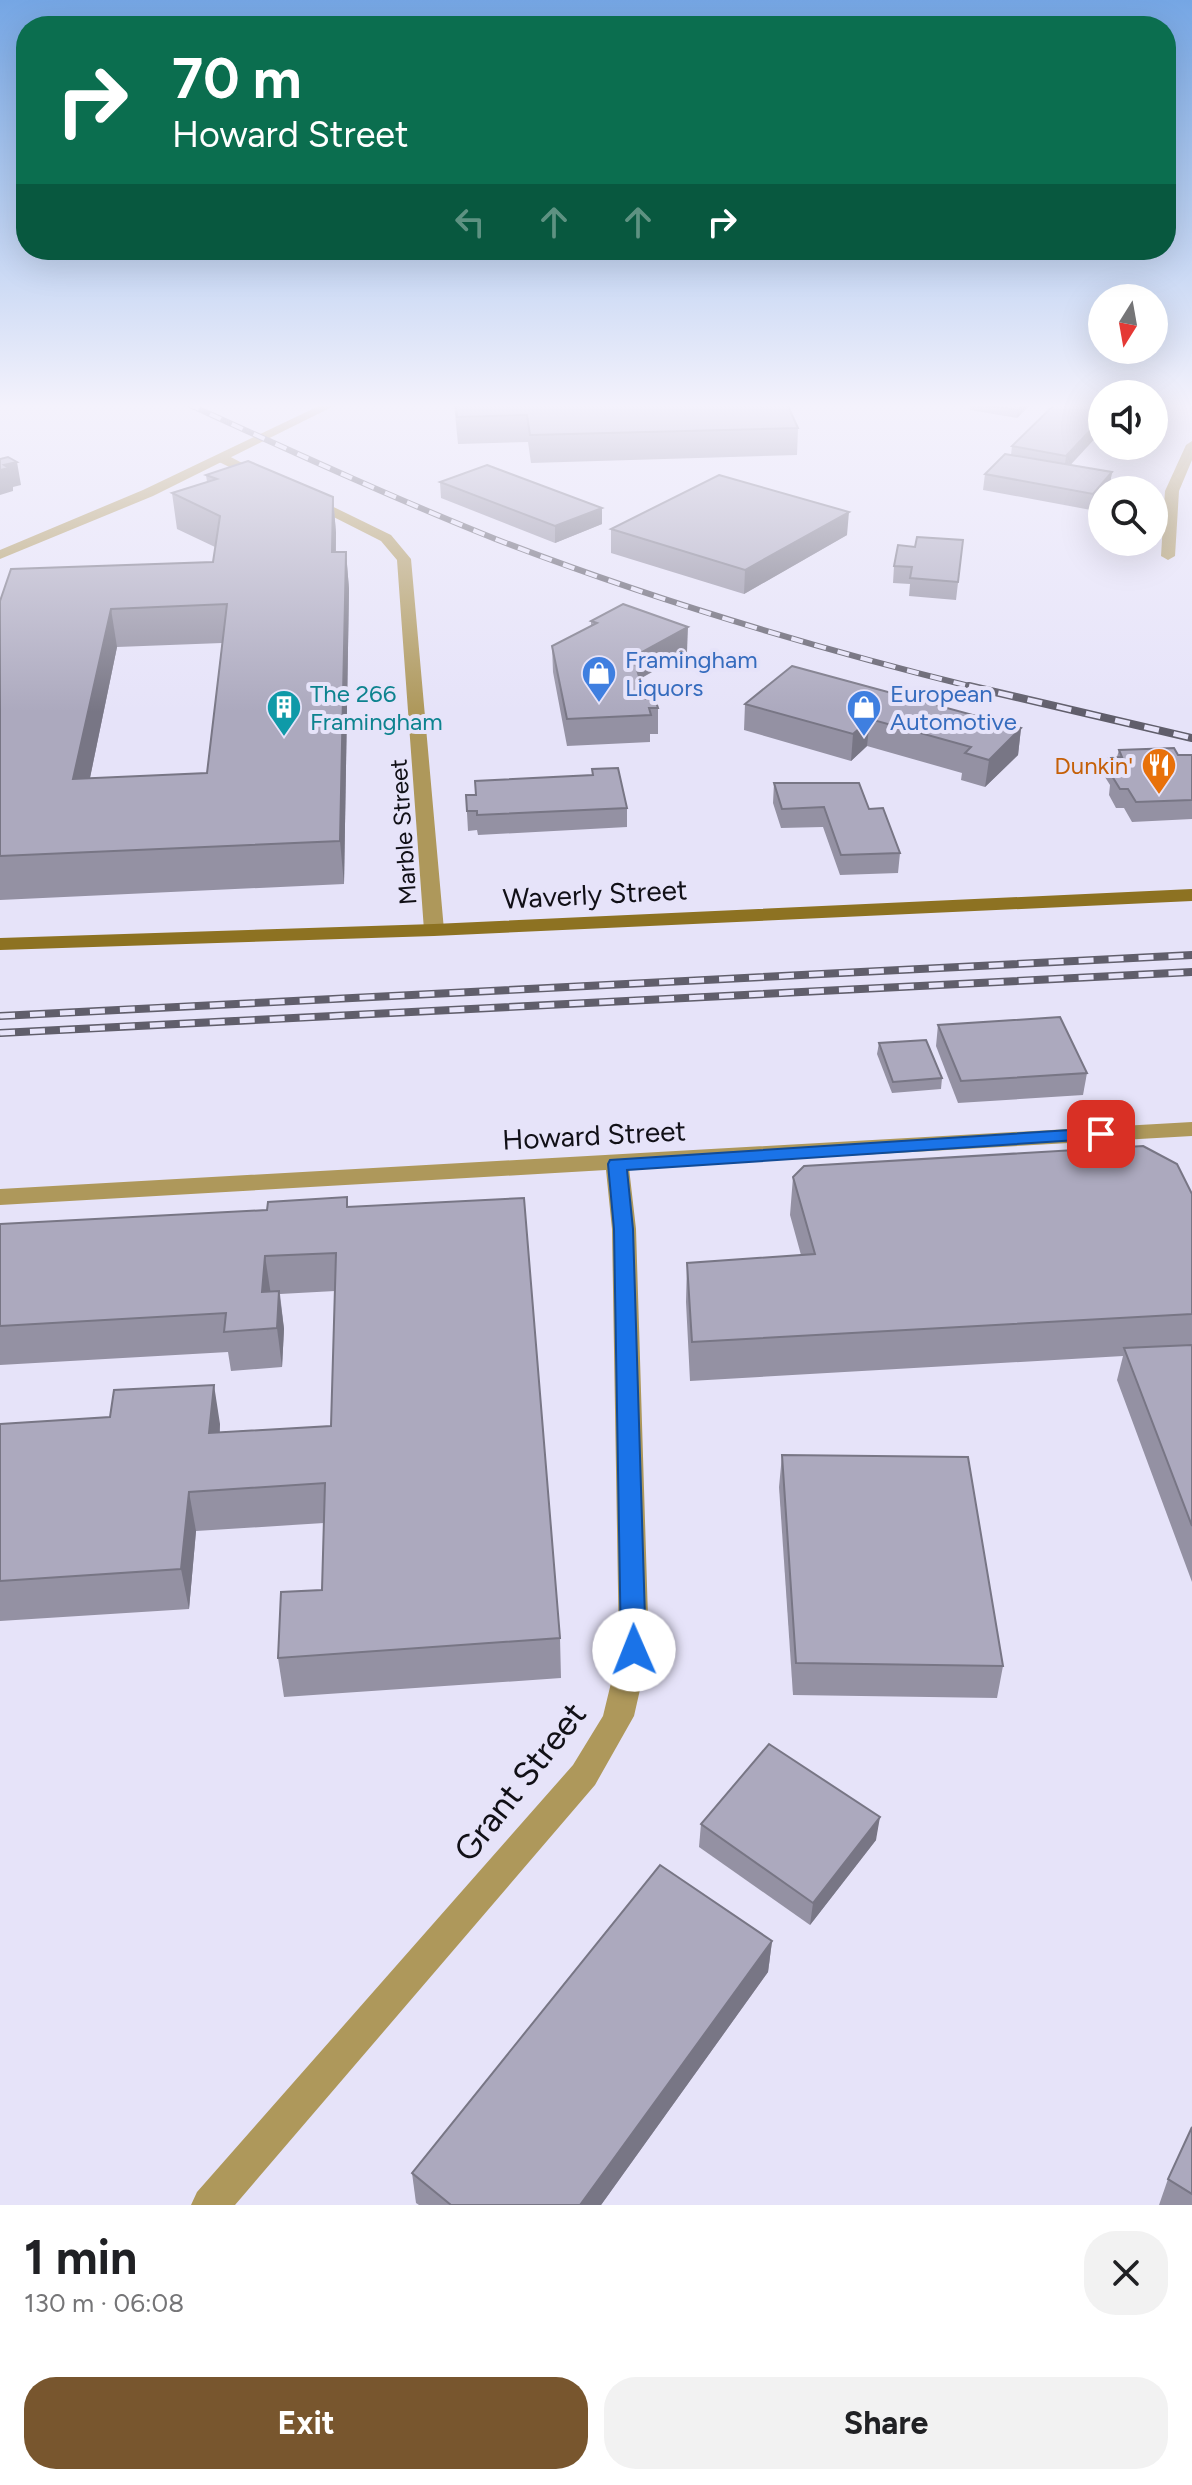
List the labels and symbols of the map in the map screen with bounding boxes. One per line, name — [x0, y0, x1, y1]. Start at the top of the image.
north arrow — [1088, 284, 1168, 364]
place label: Framingham Liquors — [625, 645, 758, 702]
shop icon: Framingham Liquors — [580, 654, 618, 704]
place label: The 266 Framingham — [310, 679, 443, 736]
place label: European Automotive — [890, 679, 1017, 736]
building icon: The 266 Framingham — [265, 688, 303, 738]
shop icon: European Automotive — [845, 688, 883, 738]
restaurant icon: Dunkin' — [1140, 746, 1178, 796]
place label: Dunkin' — [1054, 751, 1133, 780]
street label: Marble Street — [383, 758, 423, 906]
street label: Waverly Street — [502, 872, 688, 916]
pin — [1067, 1100, 1135, 1168]
street label: Howard Street — [501, 1113, 687, 1157]
position arrow — [592, 1608, 676, 1692]
street label: Grant Street — [445, 1694, 595, 1870]

